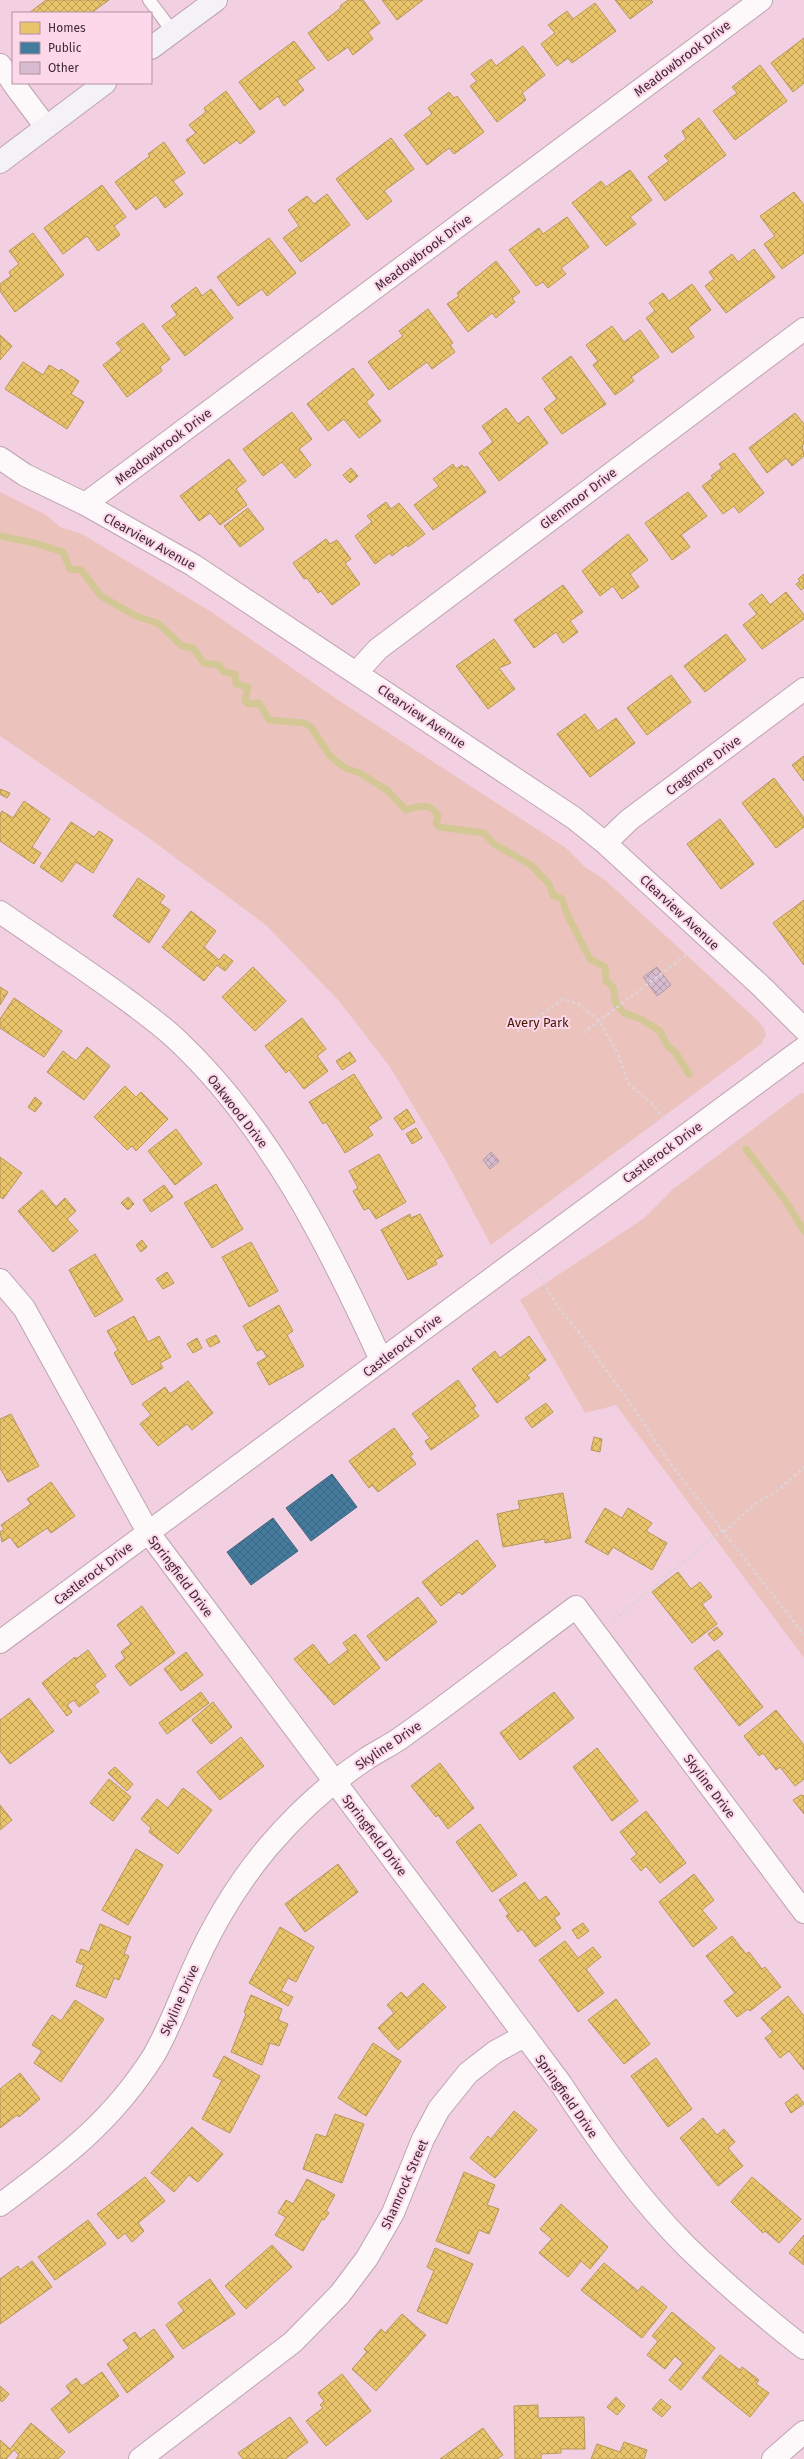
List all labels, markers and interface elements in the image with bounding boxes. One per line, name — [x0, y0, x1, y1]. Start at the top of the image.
legend — [12, 12, 152, 84]
street label: Meadowbrook Drive — [631, 17, 734, 100]
text: Homes — [48, 21, 86, 35]
text: Public — [48, 41, 82, 55]
text: Other — [48, 61, 79, 75]
street label: Meadowbrook Drive — [372, 211, 475, 294]
street label: Meadowbrook Drive — [112, 405, 215, 488]
street label: Glenmoor Drive — [537, 465, 620, 532]
street label: Clearview Avenue — [101, 510, 198, 573]
street label: Clearview Avenue — [375, 681, 469, 751]
street label: Cragmore Drive — [663, 732, 744, 798]
street label: Clearview Avenue — [637, 872, 722, 953]
park label: Avery Park — [507, 1015, 569, 1030]
street label: Oakwood Drive — [204, 1072, 271, 1151]
street label: Castlerock Drive — [620, 1119, 705, 1186]
street label: Castlerock Drive — [360, 1311, 445, 1380]
street label: Springfield Drive — [145, 1533, 216, 1620]
street label: Castlerock Drive — [51, 1539, 136, 1608]
street label: Skyline Drive — [352, 1718, 424, 1773]
street label: Skyline Drive — [681, 1751, 739, 1821]
street label: Springfield Drive — [339, 1792, 410, 1879]
street label: Skyline Drive — [157, 1962, 202, 2038]
street label: Springfield Drive — [532, 2052, 601, 2141]
street label: Shamrock Street — [378, 2137, 431, 2231]

